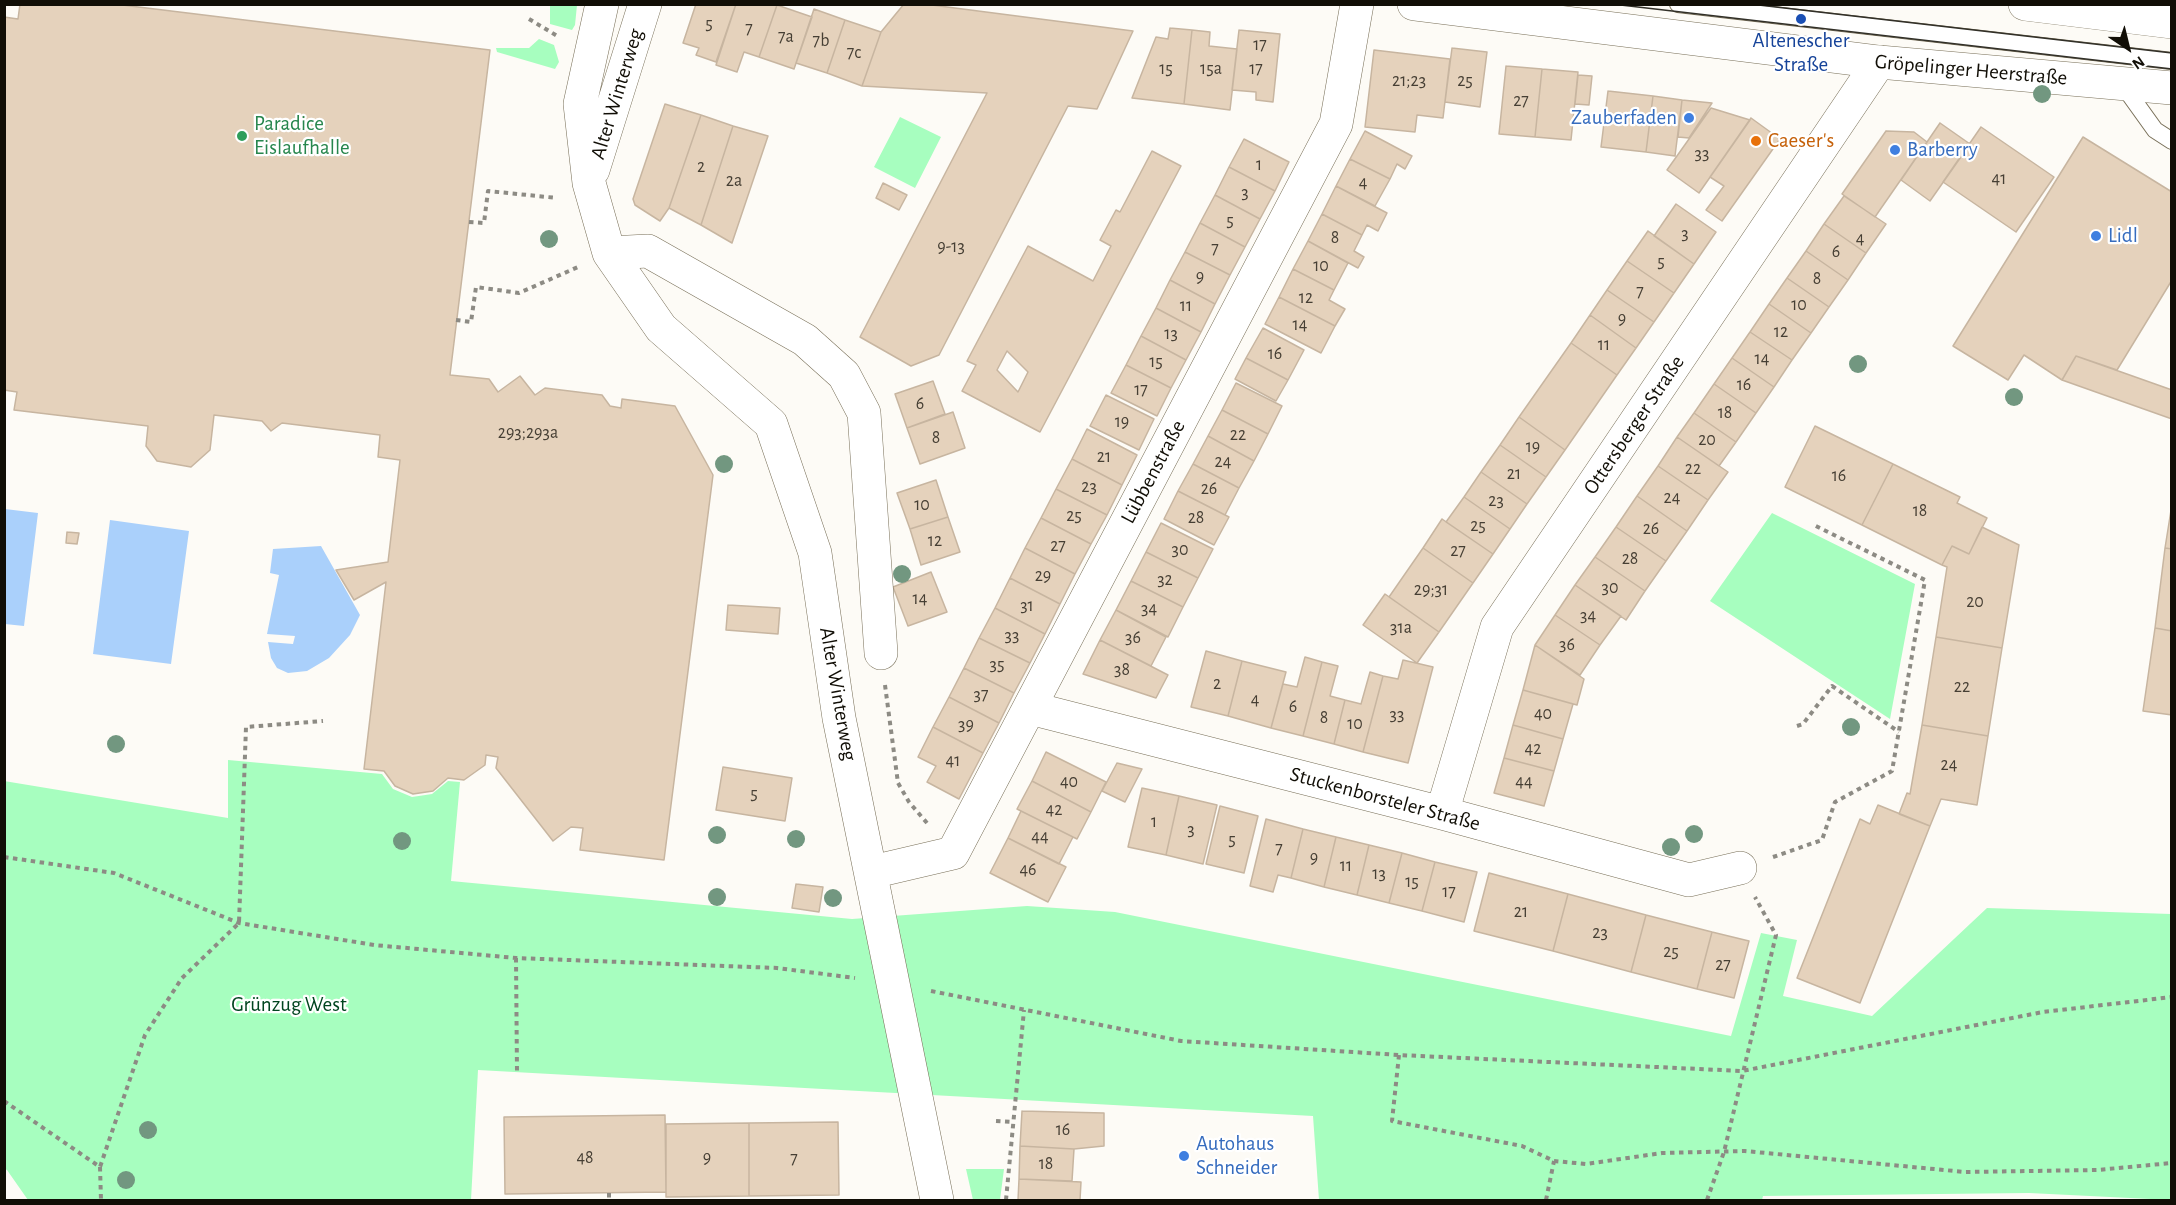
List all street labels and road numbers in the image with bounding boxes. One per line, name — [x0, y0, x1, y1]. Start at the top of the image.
street label: Alter Winterweg — [585, 26, 649, 162]
street label: Gröpelinger Heerstraße — [1874, 49, 2068, 91]
street label: Ottersberger Straße — [1578, 351, 1690, 499]
street label: Lübbenstraße — [1115, 416, 1191, 528]
street label: Alter Winterweg — [814, 625, 862, 763]
street label: Stuckenborsteler Straße — [1287, 761, 1483, 837]

